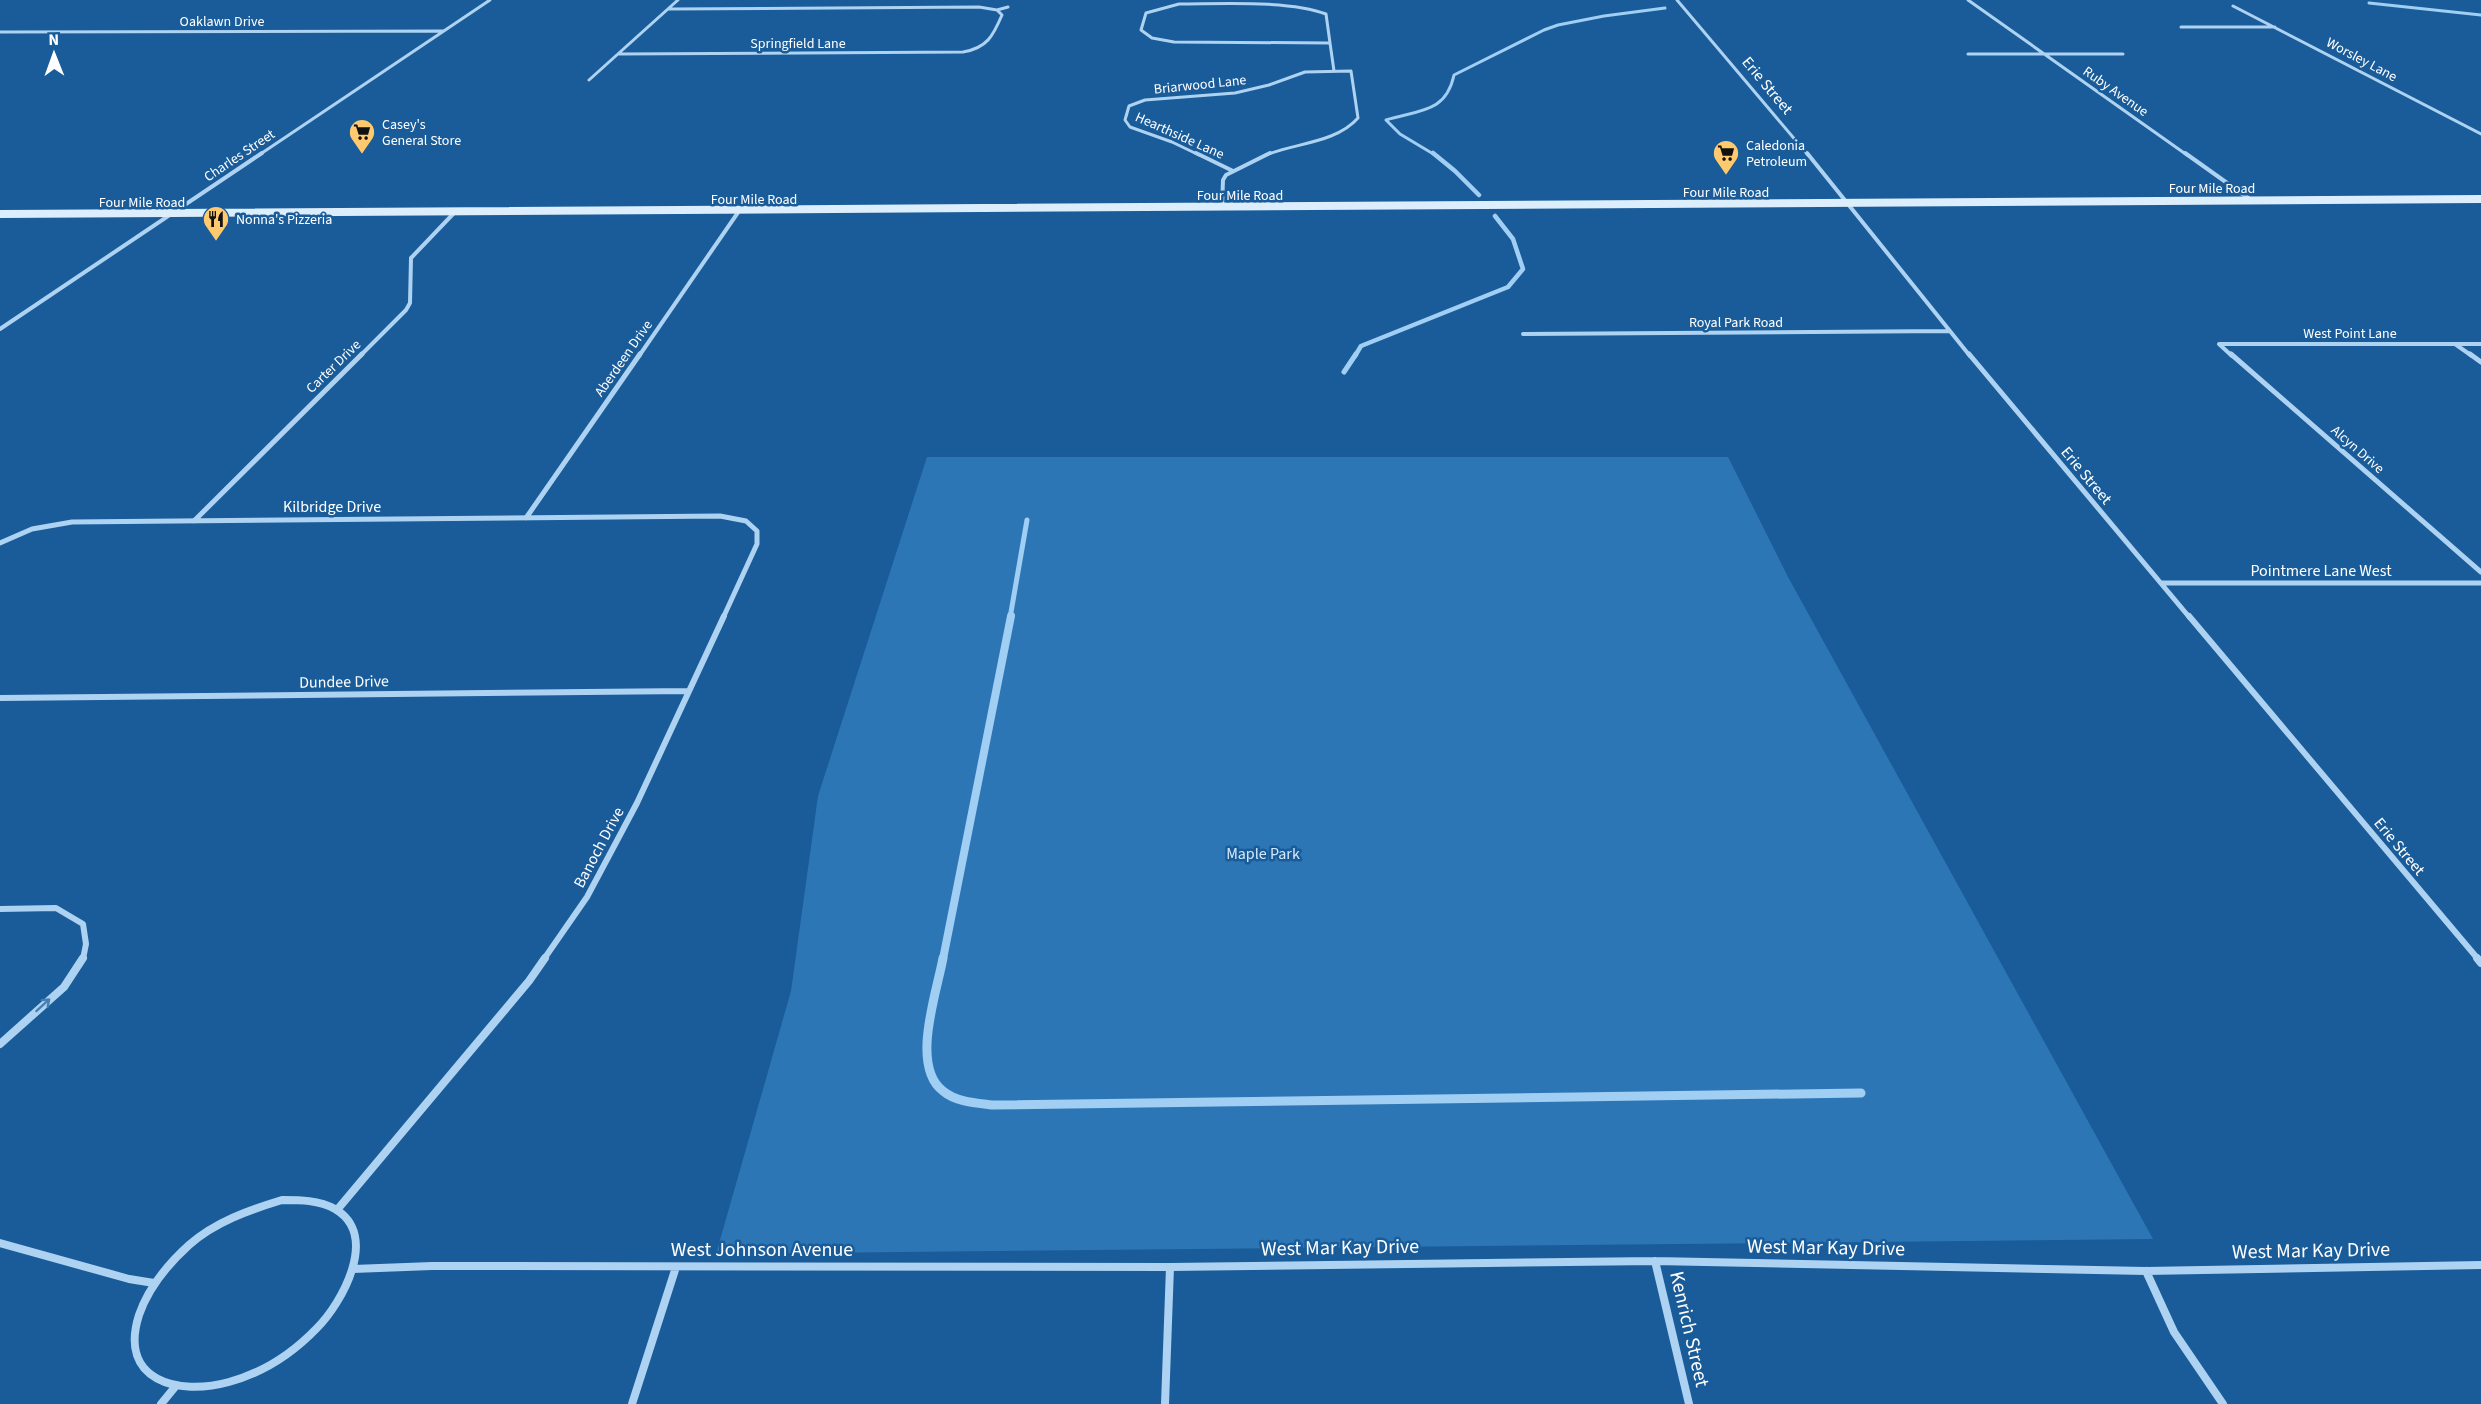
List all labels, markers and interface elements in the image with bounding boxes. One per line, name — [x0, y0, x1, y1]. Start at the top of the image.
street label: Oaklawn Drive — [180, 12, 264, 32]
north arrow — [24, 24, 84, 84]
text: N — [48, 29, 59, 51]
street label: Worsley Lane — [2323, 33, 2401, 87]
street label: Springfield Lane — [750, 34, 846, 54]
street label: Erie Street — [1737, 52, 1798, 120]
street label: Ruby Avenue — [2079, 62, 2152, 122]
street label: Briarwood Lane — [1153, 70, 1247, 100]
street label: Hearthside Lane — [1132, 107, 1227, 164]
place label: Casey's General Store — [382, 115, 461, 151]
supermarket icon: Casey's General Store — [347, 117, 377, 155]
street label: Charles Street — [200, 125, 279, 187]
place label: Caledonia Petroleum — [1746, 136, 1807, 172]
supermarket icon: Caledonia Petroleum — [1711, 138, 1741, 176]
street label: Four Mile Road — [2169, 179, 2255, 199]
street label: Four Mile Road — [1683, 183, 1769, 203]
street label: Four Mile Road — [1197, 186, 1283, 206]
street label: Four Mile Road — [711, 190, 797, 210]
street label: Four Mile Road — [99, 193, 185, 213]
restaurant icon: Nonna's Pizzeria — [201, 204, 231, 242]
place label: Nonna's Pizzeria — [236, 210, 332, 230]
street label: Royal Park Road — [1689, 313, 1783, 333]
street label: Aberdeen Drive — [590, 316, 658, 401]
street label: West Point Lane — [2303, 324, 2397, 344]
street label: Carter Drive — [302, 335, 366, 398]
street label: Alcyn Drive — [2326, 421, 2388, 479]
street label: Erie Street — [2056, 442, 2117, 510]
street label: Kilbridge Drive — [283, 496, 381, 518]
street label: Pointmere Lane West — [2250, 560, 2392, 582]
street label: Dundee Drive — [299, 670, 389, 694]
street label: Banoch Drive — [568, 803, 629, 892]
street label: Erie Street — [2369, 813, 2430, 881]
park label: Maple Park — [1226, 843, 1300, 865]
one-way arrow — [36, 998, 51, 1012]
street label: West Mar Kay Drive — [1261, 1233, 1419, 1263]
street label: West Mar Kay Drive — [1747, 1233, 1905, 1263]
street label: West Johnson Avenue — [671, 1236, 853, 1264]
street label: West Mar Kay Drive — [2232, 1236, 2390, 1266]
street label: Kenrich Street — [1662, 1268, 1716, 1390]

